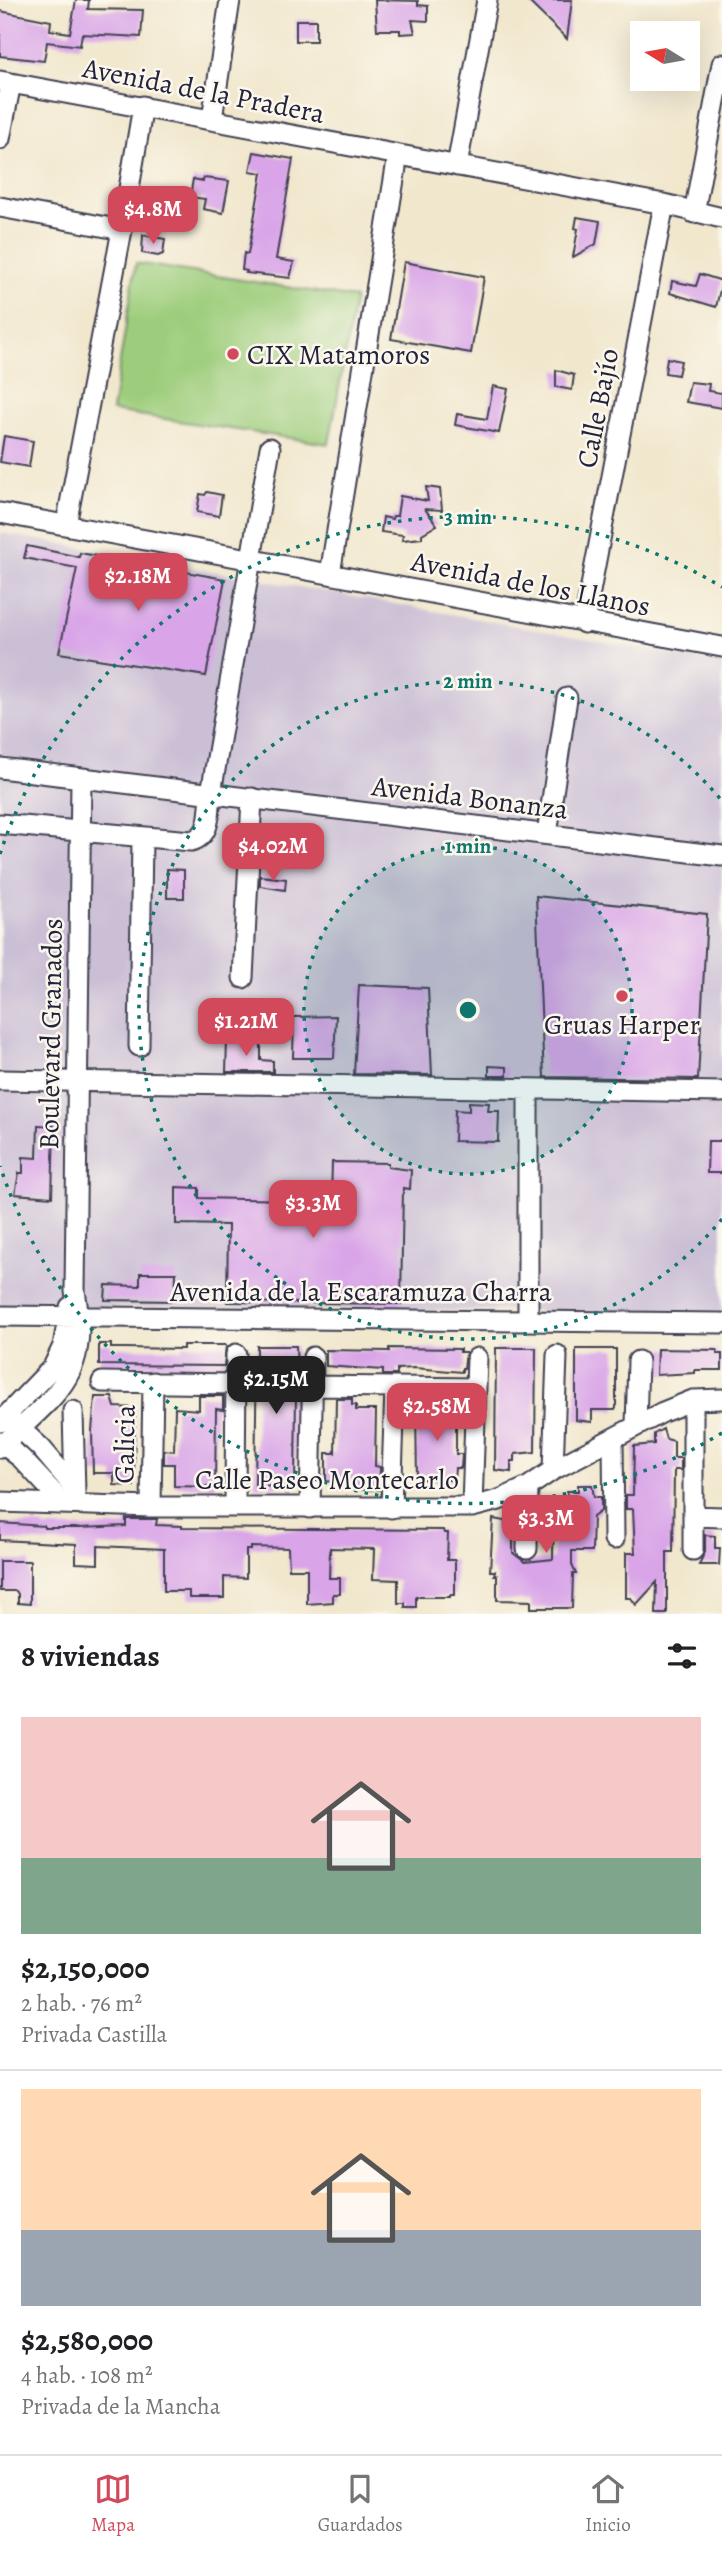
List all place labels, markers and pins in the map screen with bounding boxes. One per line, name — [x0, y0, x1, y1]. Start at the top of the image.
pin: $4.8M — [104, 187, 202, 246]
place label: CIX Matamoros — [247, 336, 430, 374]
marker: CIX Matamoros — [225, 346, 241, 362]
pin: $2.18M — [81, 554, 195, 613]
pin: $4.02M — [216, 824, 330, 883]
marker: Gruas Harper — [614, 988, 630, 1004]
pin: $1.21M — [189, 998, 303, 1058]
centre of rings — [456, 998, 480, 1022]
place label: Gruas Harper — [544, 1006, 700, 1044]
pin: $3.3M — [264, 1180, 362, 1240]
pin: $2.15M — [219, 1356, 333, 1416]
pin: $2.58M — [380, 1384, 494, 1443]
pin: $3.3M — [497, 1496, 595, 1555]

